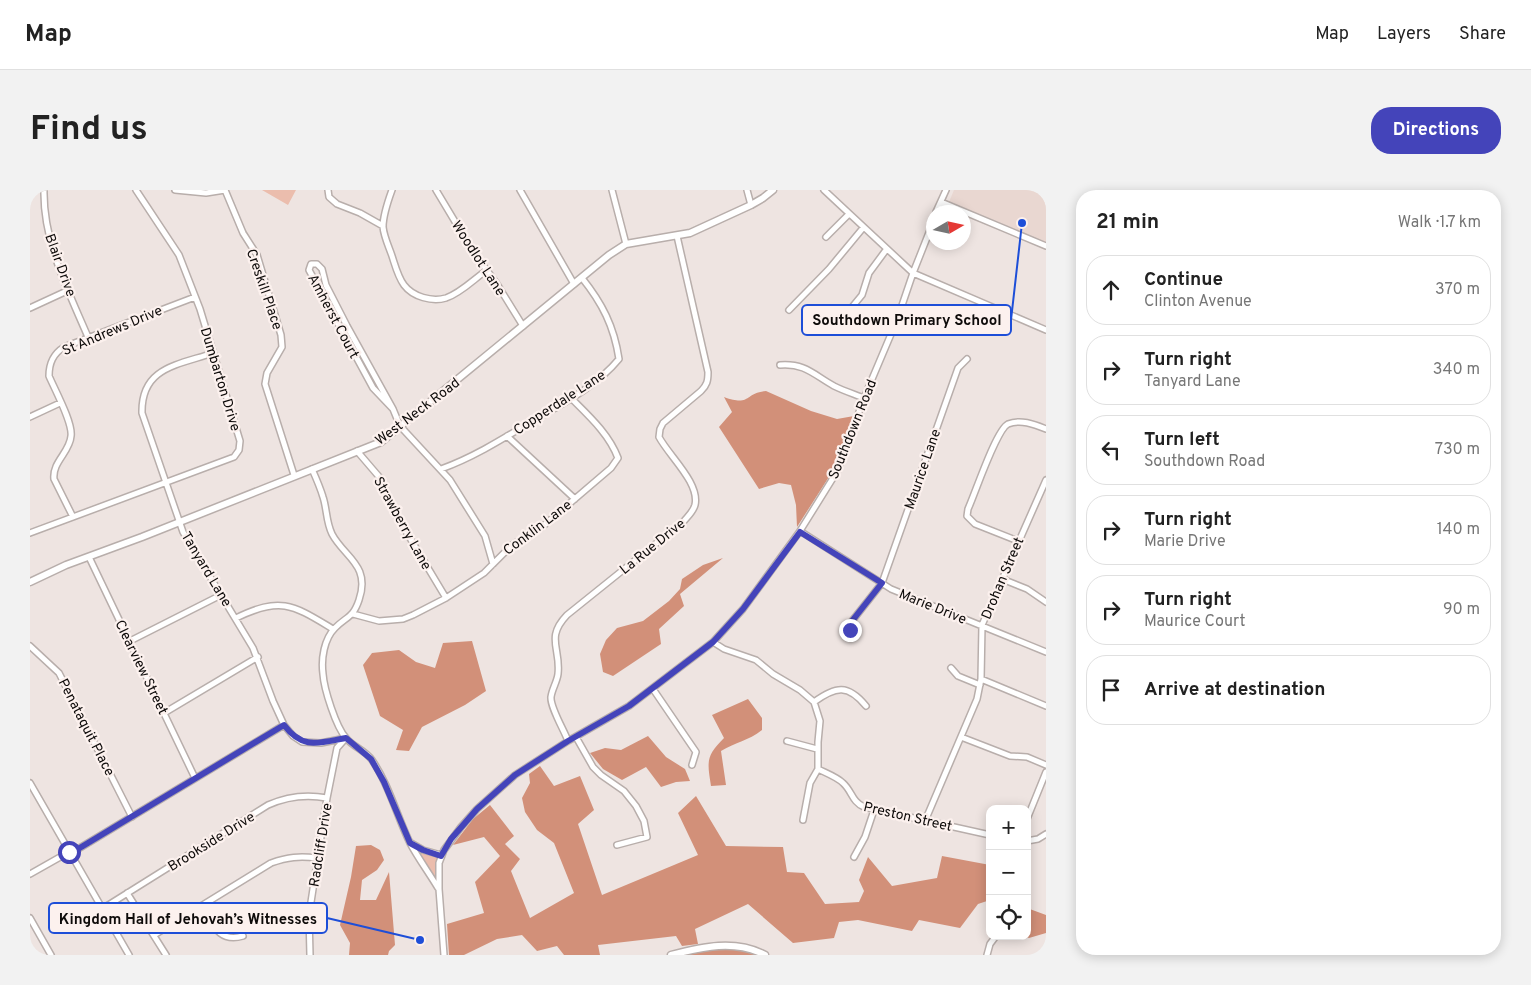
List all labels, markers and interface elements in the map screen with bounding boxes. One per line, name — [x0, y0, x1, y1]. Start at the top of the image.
text: Map — [25, 20, 72, 50]
text: Map — [1315, 23, 1349, 46]
text: Layers — [1377, 23, 1431, 46]
text: Share — [1459, 23, 1506, 46]
button: Directions — [1371, 107, 1501, 154]
text: Find us — [30, 108, 148, 152]
north arrow — [926, 205, 971, 250]
text: 21 min — [1096, 209, 1159, 236]
text: Walk · 1.7 km — [1398, 213, 1481, 233]
street label: Woodlot Lane — [447, 218, 508, 300]
street label: Blair Drive — [40, 232, 79, 299]
street label: Creskill Place — [242, 247, 285, 332]
text: Continue — [1144, 268, 1223, 292]
street label: Amherst Court — [303, 272, 362, 362]
icon: ahead — [1097, 276, 1125, 304]
text: 370 m — [1435, 280, 1480, 300]
text: Clinton Avenue — [1144, 292, 1252, 312]
street label: St Andrews Drive — [60, 303, 165, 360]
callout: Southdown Primary School — [802, 305, 1011, 335]
text: Southdown Primary School — [812, 312, 1002, 331]
street label: Dumbarton Drive — [196, 325, 243, 434]
text: Turn right — [1144, 348, 1232, 372]
icon: right — [1097, 356, 1125, 384]
text: 340 m — [1433, 360, 1480, 380]
street label: Copperdale Lane — [511, 367, 609, 439]
text: Tanyard Lane — [1144, 372, 1241, 392]
street label: West Neck Road — [372, 375, 464, 450]
street label: Southdown Road — [826, 377, 881, 482]
street label: Maurice Lane — [902, 427, 945, 512]
text: Turn left — [1144, 428, 1220, 452]
icon: left — [1097, 436, 1125, 464]
text: 730 m — [1435, 440, 1480, 460]
text: Southdown Road — [1144, 452, 1265, 472]
street label: Strawberry Lane — [369, 474, 434, 573]
street label: Conklin Lane — [500, 497, 576, 560]
text: Turn right — [1144, 508, 1232, 532]
street label: La Rue Drive — [617, 516, 689, 579]
icon: right — [1097, 516, 1125, 544]
text: 140 m — [1437, 520, 1480, 540]
street label: Tanyard Lane — [177, 529, 235, 610]
text: Marie Drive — [1144, 532, 1226, 552]
street label: Drohan Street — [978, 535, 1028, 622]
street label: Marie Drive — [896, 586, 969, 629]
text: Turn right — [1144, 588, 1232, 612]
icon: right — [1097, 596, 1125, 624]
text: 90 m — [1443, 600, 1480, 620]
text: Maurice Court — [1144, 612, 1246, 632]
street label: Clearview Street — [110, 618, 171, 718]
route end — [839, 619, 862, 642]
street label: Penataquit Place — [54, 676, 118, 779]
icon: arrive — [1097, 676, 1125, 704]
text: Arrive at destination — [1144, 678, 1325, 702]
street label: Preston Street — [862, 799, 954, 836]
street label: Radcliff Drive — [306, 802, 337, 888]
map controls — [986, 805, 1031, 940]
button: + — [986, 805, 1031, 850]
street label: Brookside Drive — [165, 809, 258, 876]
route start — [58, 841, 81, 864]
button: − — [986, 850, 1031, 895]
button: locate — [986, 895, 1031, 940]
callout: Kingdom Hall of Jehovah’s Witnesses — [49, 903, 327, 933]
text: Kingdom Hall of Jehovah’s Witnesses — [59, 911, 317, 930]

